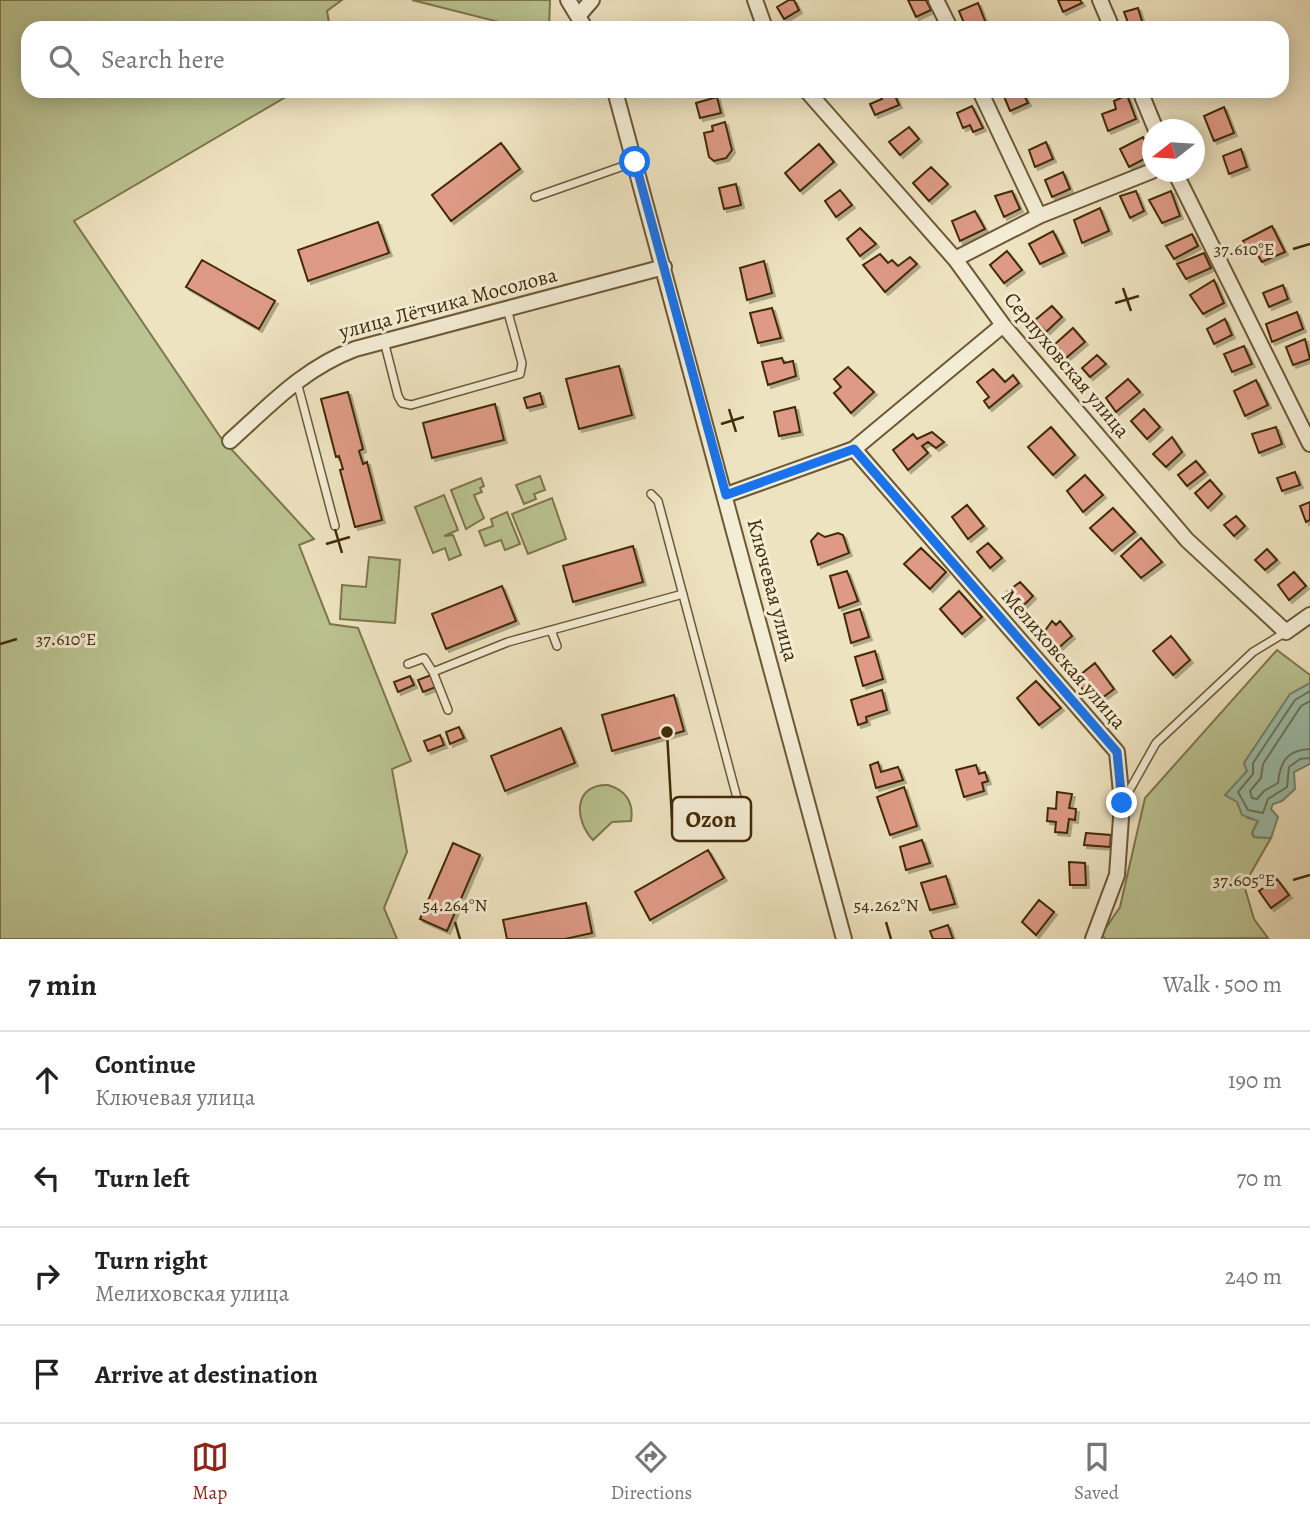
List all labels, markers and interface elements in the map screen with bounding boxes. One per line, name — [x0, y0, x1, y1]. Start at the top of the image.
search box — [21, 21, 1289, 98]
icon: search — [45, 41, 83, 79]
text: Search here — [101, 42, 225, 77]
north arrow — [1142, 119, 1205, 182]
route start — [619, 146, 650, 177]
text: 37.610°E — [1214, 237, 1274, 261]
street label: улица Лётчика Мосолова — [335, 260, 560, 346]
street label: Серпуховская улица — [998, 286, 1137, 444]
street label: Ключевая улица — [741, 516, 806, 665]
street label: Мелиховская улица — [995, 583, 1133, 735]
text: 37.610°E — [36, 627, 96, 651]
route end — [1106, 787, 1137, 818]
callout: Ozon — [672, 797, 751, 841]
text: Ozon — [686, 804, 736, 835]
text: 37.605°E — [1213, 868, 1275, 892]
text: 54.264°N — [423, 893, 487, 917]
text: 54.262°N — [853, 893, 919, 917]
text: 7 min — [28, 965, 97, 1005]
text: Walk · 500 m — [1163, 969, 1282, 1000]
text: Continue — [95, 1047, 196, 1082]
icon: ahead — [28, 1061, 66, 1099]
text: 190 m — [1228, 1065, 1282, 1096]
text: Ключевая улица — [95, 1082, 255, 1113]
icon: left — [28, 1159, 66, 1197]
text: Turn left — [95, 1161, 190, 1196]
text: 70 m — [1236, 1163, 1282, 1194]
text: Turn right — [95, 1243, 208, 1278]
icon: right — [28, 1257, 66, 1295]
text: 240 m — [1225, 1261, 1282, 1292]
text: Мелиховская улица — [95, 1278, 289, 1309]
icon: arrive — [28, 1355, 66, 1393]
text: Arrive at destination — [95, 1357, 318, 1392]
tab: Map — [191, 1438, 229, 1506]
tab: Directions — [611, 1438, 692, 1506]
tab: Saved — [1074, 1438, 1119, 1506]

